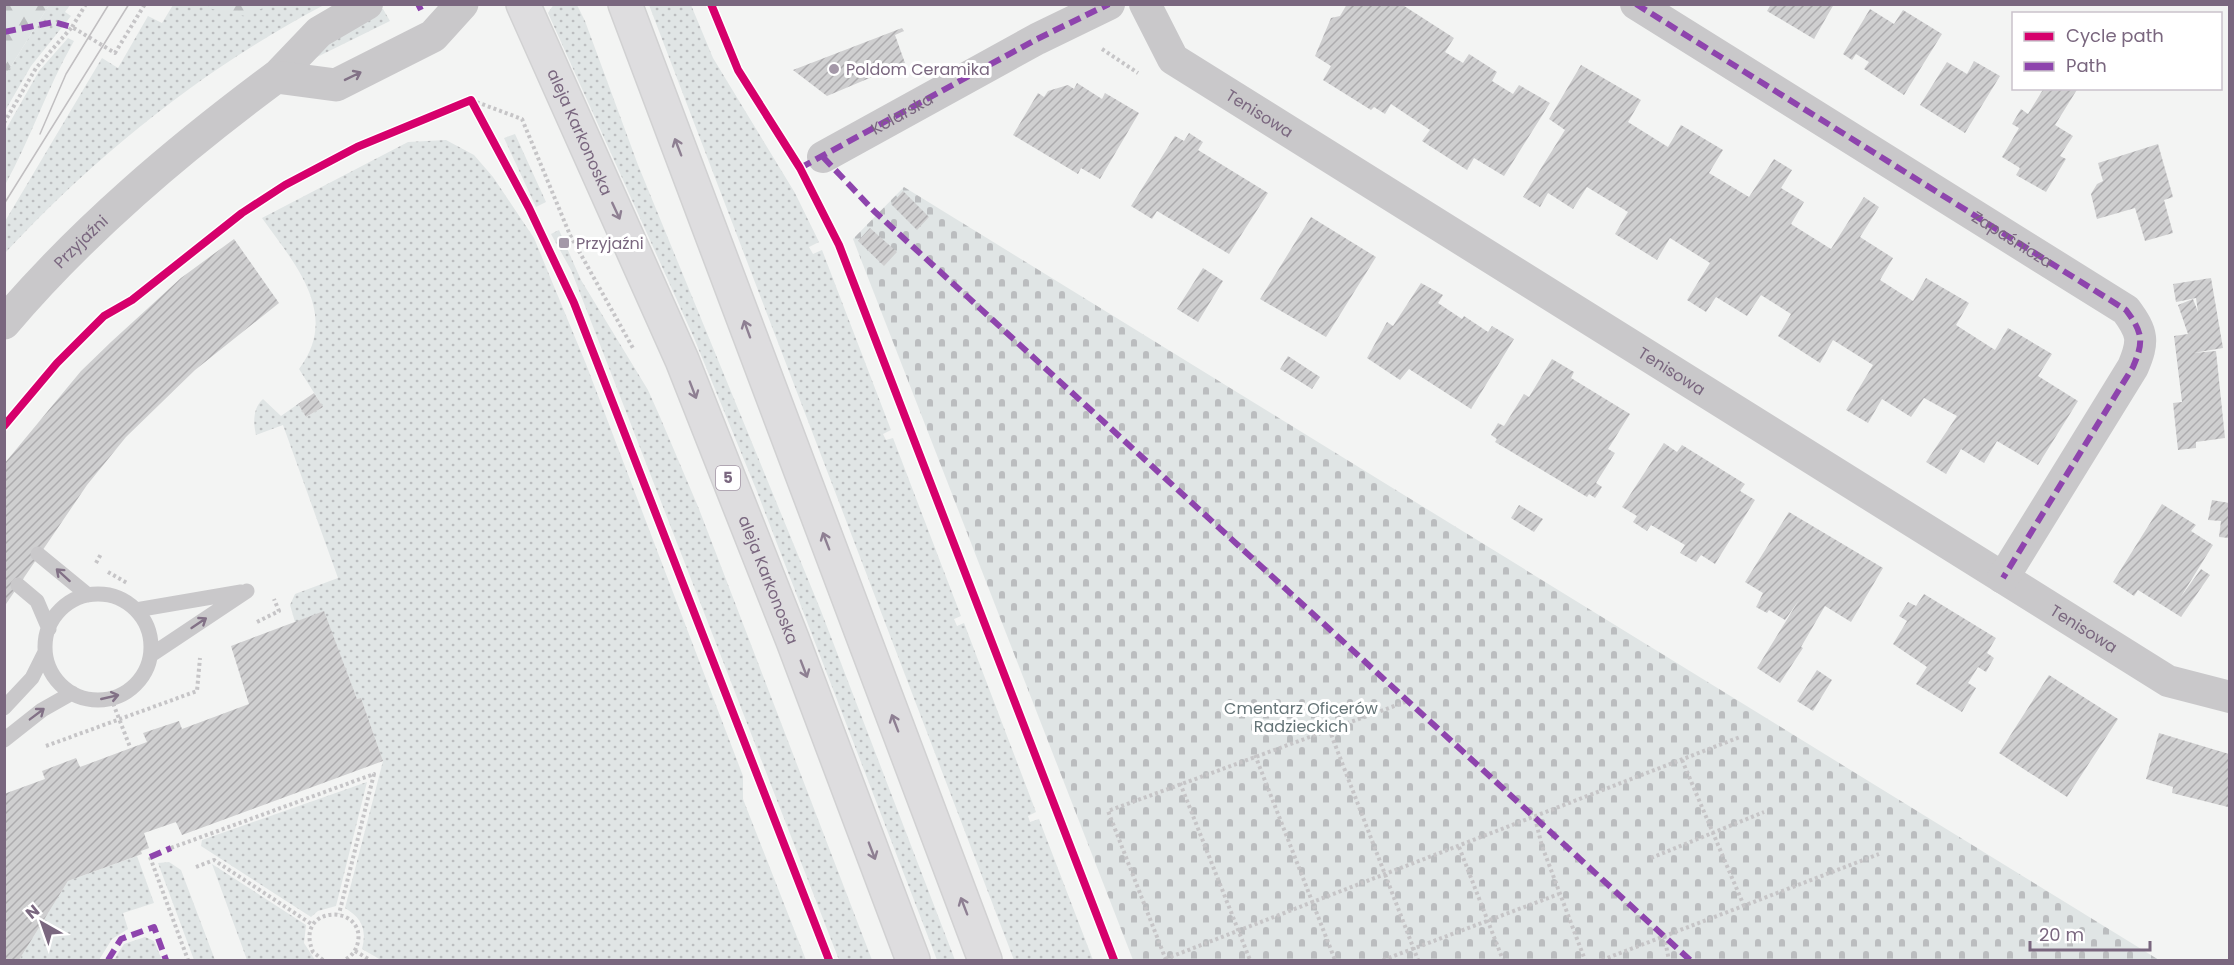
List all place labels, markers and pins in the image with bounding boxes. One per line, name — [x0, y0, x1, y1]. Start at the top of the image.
place label: Poldom Ceramika — [846, 58, 990, 81]
marker: Poldom Ceramika — [827, 62, 841, 76]
place label: Przyjaźni — [576, 232, 644, 255]
marker: Przyjaźni — [557, 236, 571, 250]

